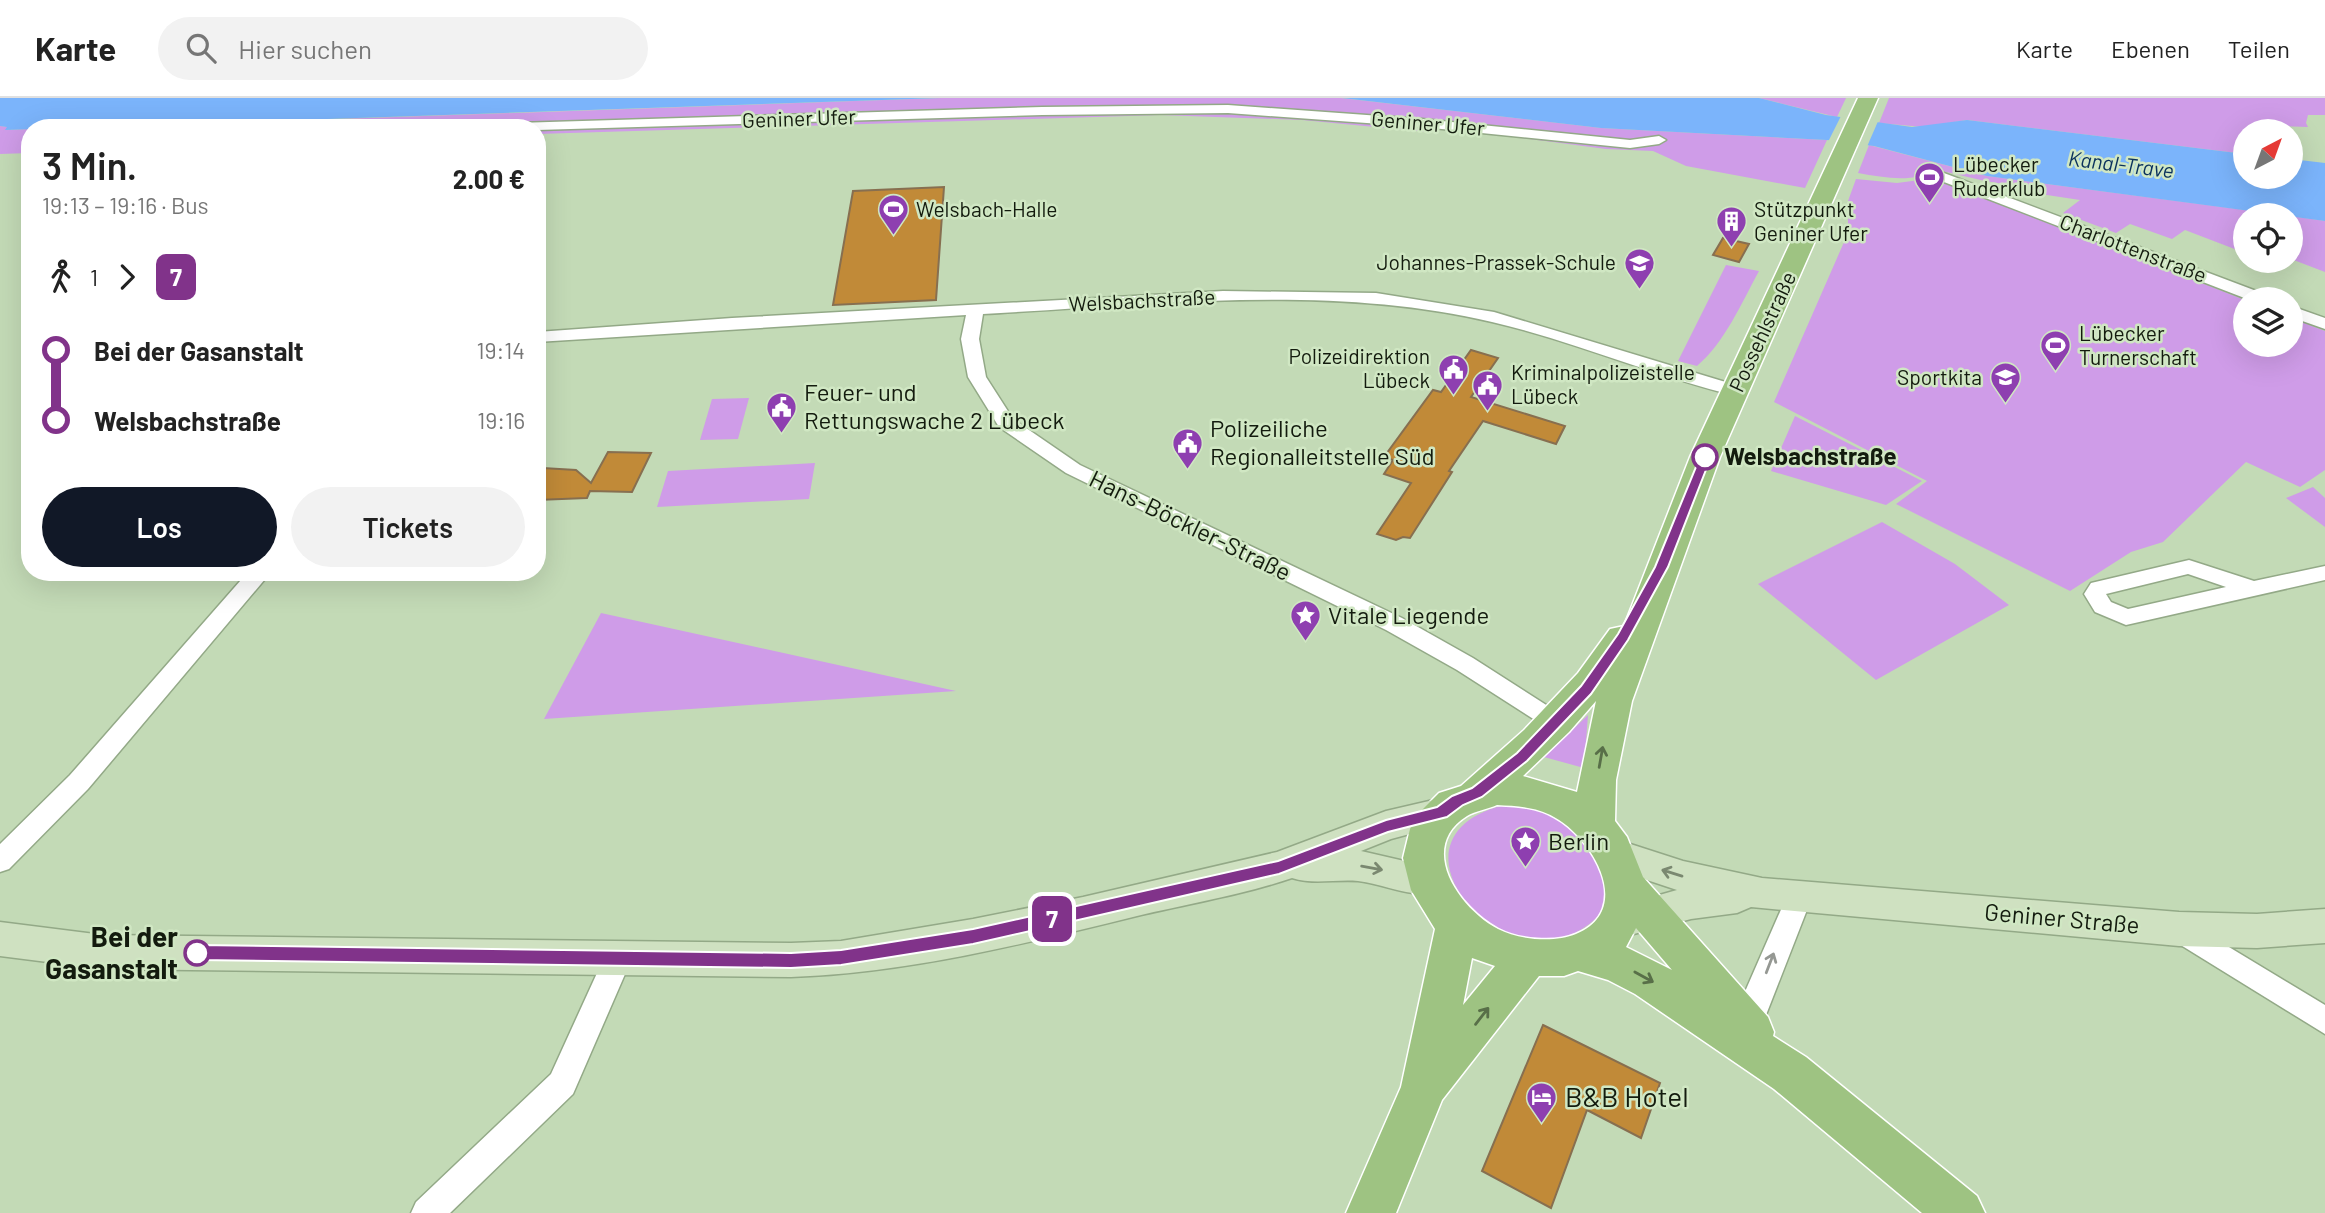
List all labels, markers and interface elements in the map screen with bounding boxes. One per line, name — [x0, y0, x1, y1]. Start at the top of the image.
search box — [158, 17, 648, 80]
text: Karte — [35, 28, 116, 68]
icon: search — [182, 29, 220, 67]
text: Hier suchen — [238, 33, 372, 64]
text: Karte — [2016, 34, 2073, 63]
text: Ebenen — [2111, 34, 2190, 63]
text: Teilen — [2228, 34, 2290, 63]
street label: Geniner Ufer — [742, 103, 857, 132]
street label: Geniner Ufer — [1370, 105, 1486, 140]
north arrow — [2233, 119, 2303, 189]
map controls — [2233, 119, 2303, 357]
text: 3 Min. — [42, 142, 137, 188]
water label: Kanal-Trave — [2067, 145, 2175, 182]
place label: Lübecker Ruderklub — [1953, 151, 2045, 200]
sports icon: Lübecker Ruderklub — [1913, 160, 1947, 204]
text: 2.00 € — [453, 163, 525, 194]
text: 19:13 – 19:16 · Bus — [42, 191, 209, 219]
sports icon: Welsbach-Halle — [876, 193, 910, 237]
place label: Welsbach-Halle — [916, 196, 1057, 221]
place label: Stützpunkt Geniner Ufer — [1754, 196, 1868, 245]
button: locate — [2233, 203, 2303, 273]
building icon: Stützpunkt Geniner Ufer — [1714, 205, 1748, 249]
street label: Charlottenstraße — [2057, 208, 2210, 287]
school or university icon: Johannes-Prassek-Schule — [1622, 246, 1656, 290]
place label: Johannes-Prassek-Schule — [1376, 249, 1616, 274]
icon: walk — [42, 258, 80, 296]
icon: forward — [108, 258, 146, 296]
text: 7 — [170, 262, 182, 291]
text: 1 — [90, 263, 98, 291]
street label: Possehlstraße — [1723, 267, 1800, 395]
street label: Welsbachstraße — [1068, 283, 1216, 316]
button: layers — [2233, 287, 2303, 357]
place label: Lübecker Turnerschaft — [2079, 320, 2197, 369]
sports icon: Lübecker Turnerschaft — [2039, 329, 2073, 373]
text: Bei der Gasanstalt — [94, 335, 304, 366]
text: 19:14 — [476, 336, 525, 364]
place label: Polizeidirektion Lübeck — [1289, 343, 1430, 392]
public building icon: Polizeidirektion Lübeck — [1436, 352, 1470, 396]
place label: Kriminalpolizeistelle Lübeck — [1511, 359, 1695, 408]
school or university icon: Sportkita — [1988, 361, 2022, 405]
place label: Sportkita — [1897, 364, 1982, 389]
public building icon: Kriminalpolizeistelle Lübeck — [1471, 368, 1505, 412]
place label: Feuer- und Rettungswache 2 Lübeck — [804, 377, 1065, 434]
public building icon: Feuer- und Rettungswache 2 Lübeck — [764, 390, 798, 434]
text: Welsbachstraße — [94, 405, 281, 436]
text: 19:16 — [477, 406, 525, 434]
place label: Polizeiliche Regionalleitstelle Süd — [1210, 413, 1435, 470]
public building icon: Polizeiliche Regionalleitstelle Süd — [1170, 426, 1204, 470]
place label: Welsbachstraße — [1724, 441, 1897, 470]
marker: Welsbachstraße — [1692, 444, 1718, 470]
street label: Hans-Böckler-Straße — [1085, 463, 1296, 586]
button: Los — [42, 487, 277, 567]
button: Tickets — [291, 487, 525, 567]
place icon: Vitale Liegende — [1288, 599, 1322, 643]
place label: Vitale Liegende — [1328, 600, 1489, 629]
one-way arrow — [1595, 747, 1608, 769]
place icon: Berlin — [1508, 825, 1542, 869]
place label: Berlin — [1548, 826, 1609, 855]
one-way arrow — [1360, 862, 1383, 876]
one-way arrow — [1661, 866, 1683, 879]
line badge: 7 — [1029, 896, 1075, 942]
street label: Geniner Straße — [1983, 896, 2141, 939]
text: 7 — [1046, 904, 1058, 933]
place label: Bei der Gasanstalt — [45, 919, 178, 985]
marker: Bei der Gasanstalt — [184, 940, 210, 966]
one-way arrow — [1765, 953, 1777, 975]
one-way arrow — [1633, 970, 1653, 984]
one-way arrow — [1474, 1007, 1489, 1025]
place label: B&B Hotel — [1565, 1079, 1689, 1113]
hotel icon: B&B Hotel — [1525, 1080, 1559, 1124]

